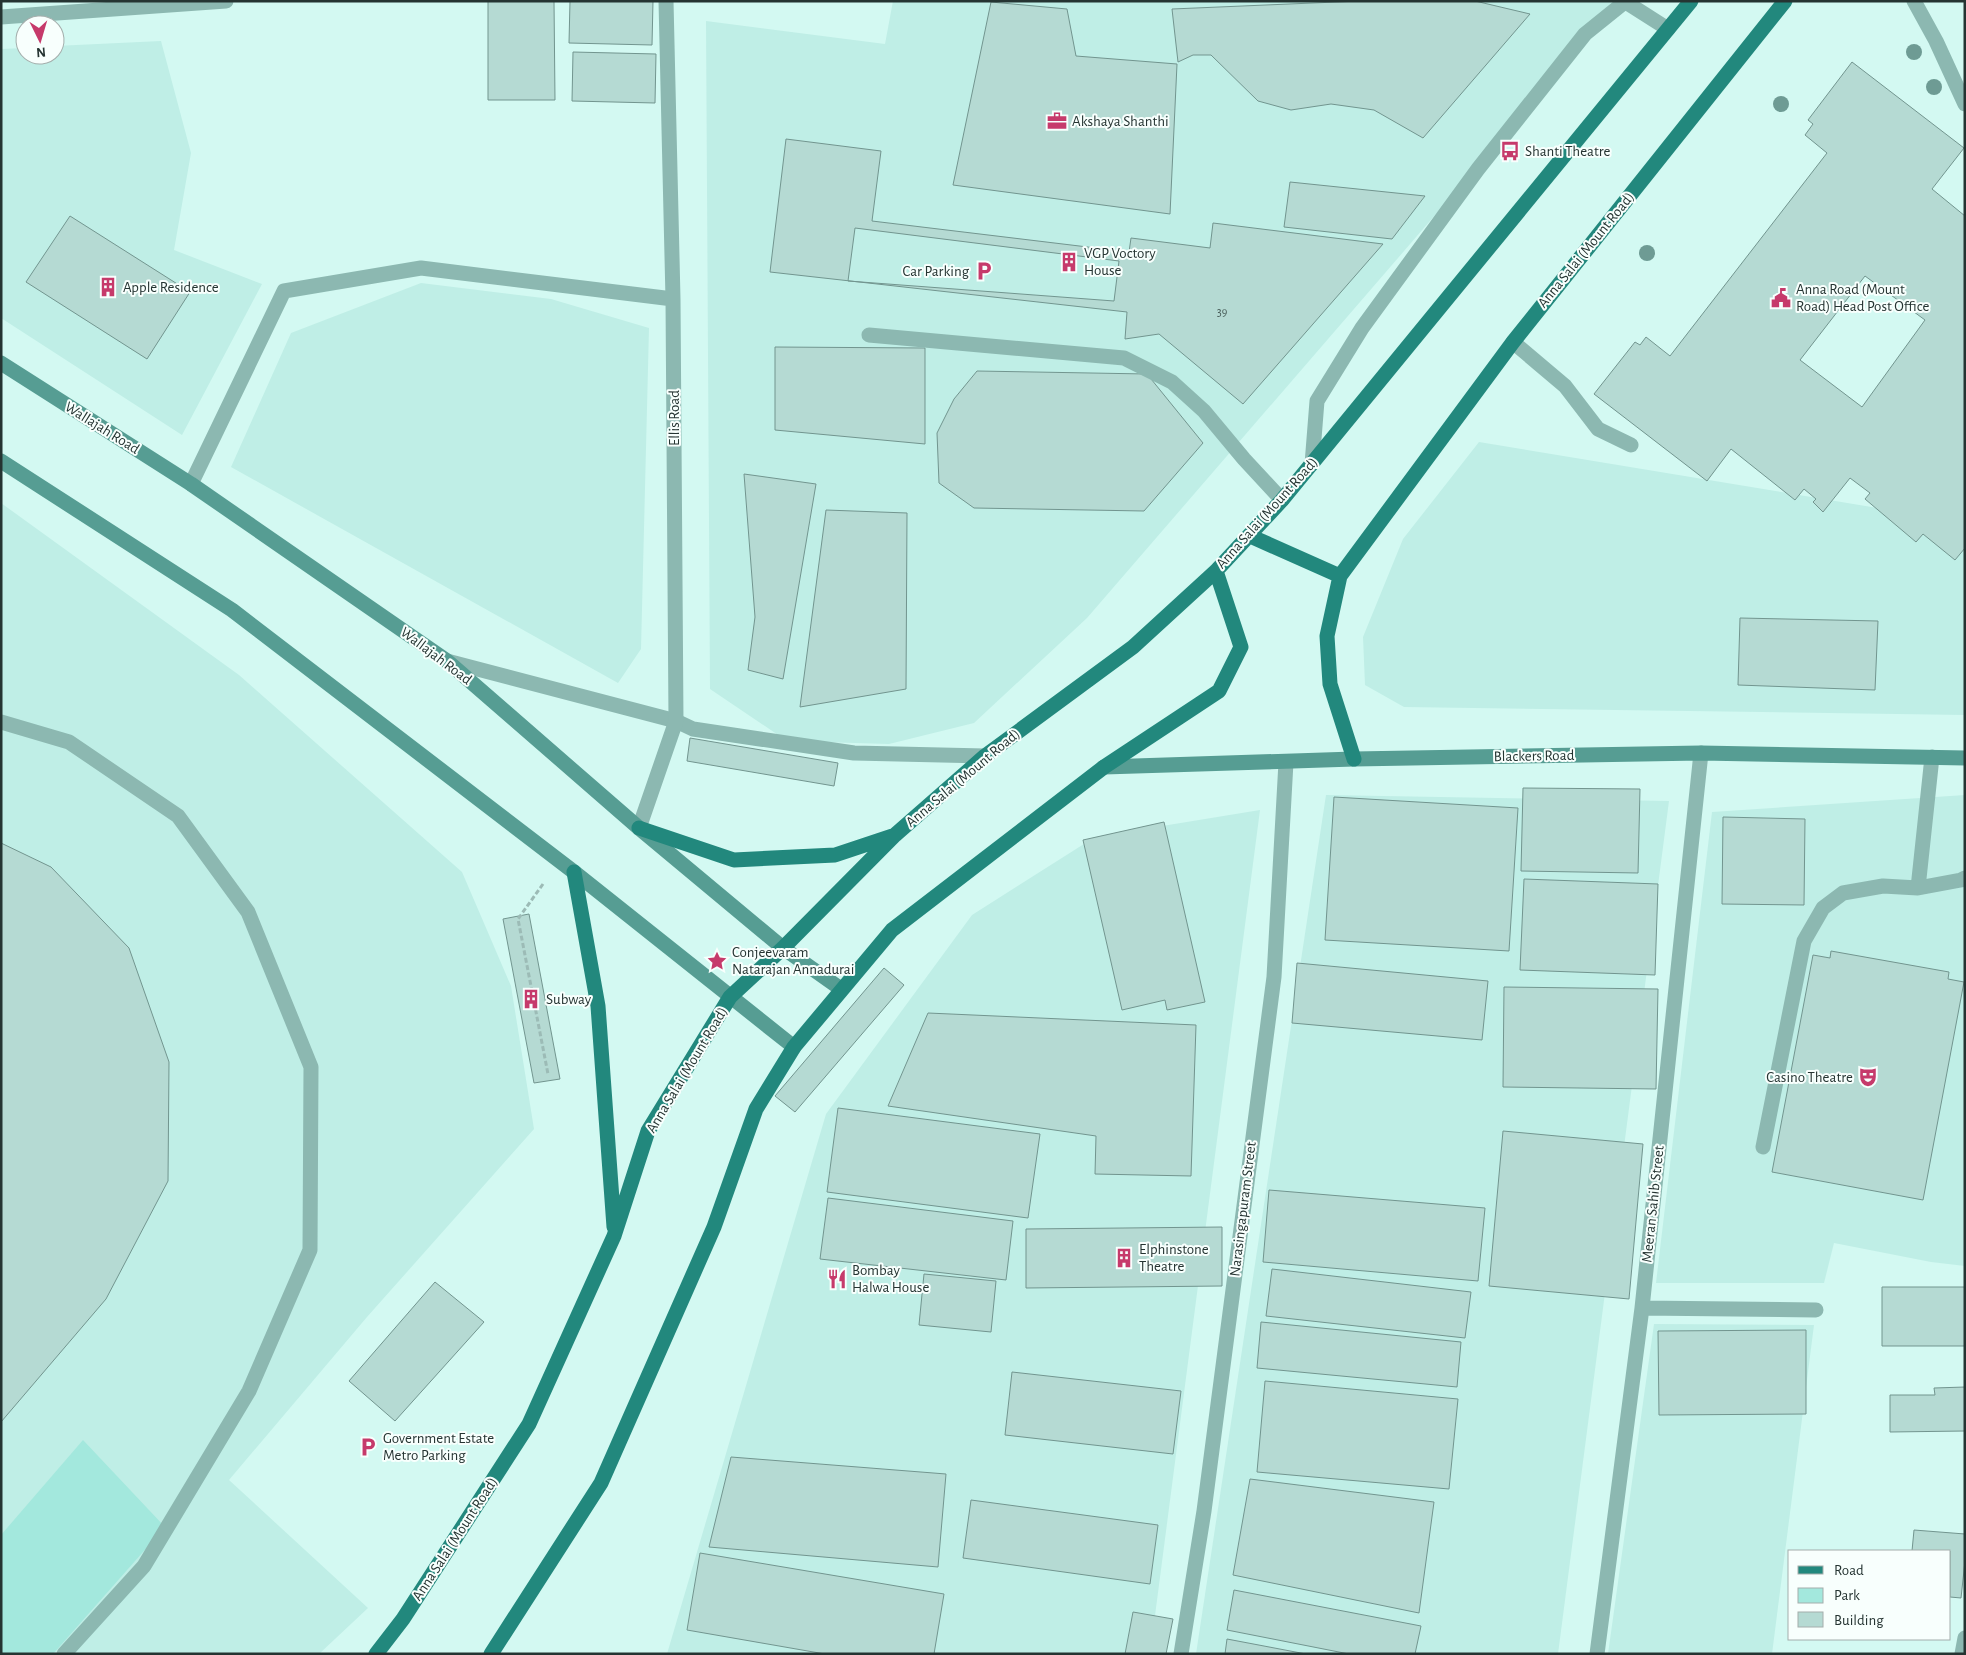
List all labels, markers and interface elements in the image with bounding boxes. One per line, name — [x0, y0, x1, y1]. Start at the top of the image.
north arrow — [15, 15, 65, 65]
text: N — [36, 45, 47, 59]
office icon: Akshaya Shanthi — [1046, 110, 1068, 132]
place label: Akshaya Shanthi — [1072, 114, 1169, 129]
bus stop icon: Shanti Theatre — [1499, 140, 1521, 162]
place label: Shanti Theatre — [1525, 144, 1611, 159]
street label: Anna Salai (Mount Road) — [1535, 189, 1637, 311]
place label: VGP Voctory House — [1084, 246, 1156, 278]
building icon: VGP Voctory House — [1058, 251, 1080, 273]
parking icon: Car Parking — [973, 260, 995, 282]
place label: Car Parking — [903, 264, 970, 279]
building icon: Apple Residence — [97, 276, 119, 298]
place label: Apple Residence — [123, 280, 219, 295]
place label: Anna Road (Mount Road) Head Post Office — [1796, 282, 1929, 314]
public building icon: Anna Road (Mount Road) Head Post Office — [1770, 287, 1792, 309]
house number: 39 — [1217, 306, 1228, 318]
street label: Ellis Road — [667, 390, 682, 446]
street label: Wallajah Road — [62, 399, 142, 457]
street label: Anna Salai (Mount Road) — [1213, 455, 1321, 571]
street label: Wallajah Road — [398, 624, 475, 688]
street label: Anna Salai (Mount Road) — [903, 726, 1023, 830]
street label: Blackers Road — [1494, 748, 1575, 764]
place label: Conjeevaram Natarajan Annadurai — [732, 945, 854, 977]
place icon: Conjeevaram Natarajan Annadurai — [706, 950, 728, 972]
building icon: Subway — [520, 988, 542, 1010]
place label: Subway — [546, 992, 592, 1007]
street label: Anna Salai (Mount Road) — [644, 1004, 730, 1136]
theatre icon: Casino Theatre — [1857, 1066, 1879, 1088]
place label: Casino Theatre — [1766, 1070, 1853, 1085]
street label: Narasingapuram Street — [1227, 1141, 1259, 1277]
street label: Meeran Sahib Street — [1639, 1144, 1667, 1263]
place label: Elphinstone Theatre — [1139, 1242, 1209, 1274]
building icon: Elphinstone Theatre — [1113, 1247, 1135, 1269]
place label: Bombay Halwa House — [852, 1263, 929, 1295]
restaurant icon: Bombay Halwa House — [826, 1268, 848, 1290]
place label: Government Estate Metro Parking — [383, 1431, 494, 1463]
parking icon: Government Estate Metro Parking — [357, 1436, 379, 1458]
street label: Anna Salai (Mount Road) — [410, 1475, 500, 1603]
legend — [1788, 1550, 1951, 1640]
text: Road — [1834, 1563, 1864, 1578]
text: Park — [1834, 1588, 1860, 1603]
text: Building — [1834, 1613, 1884, 1628]

